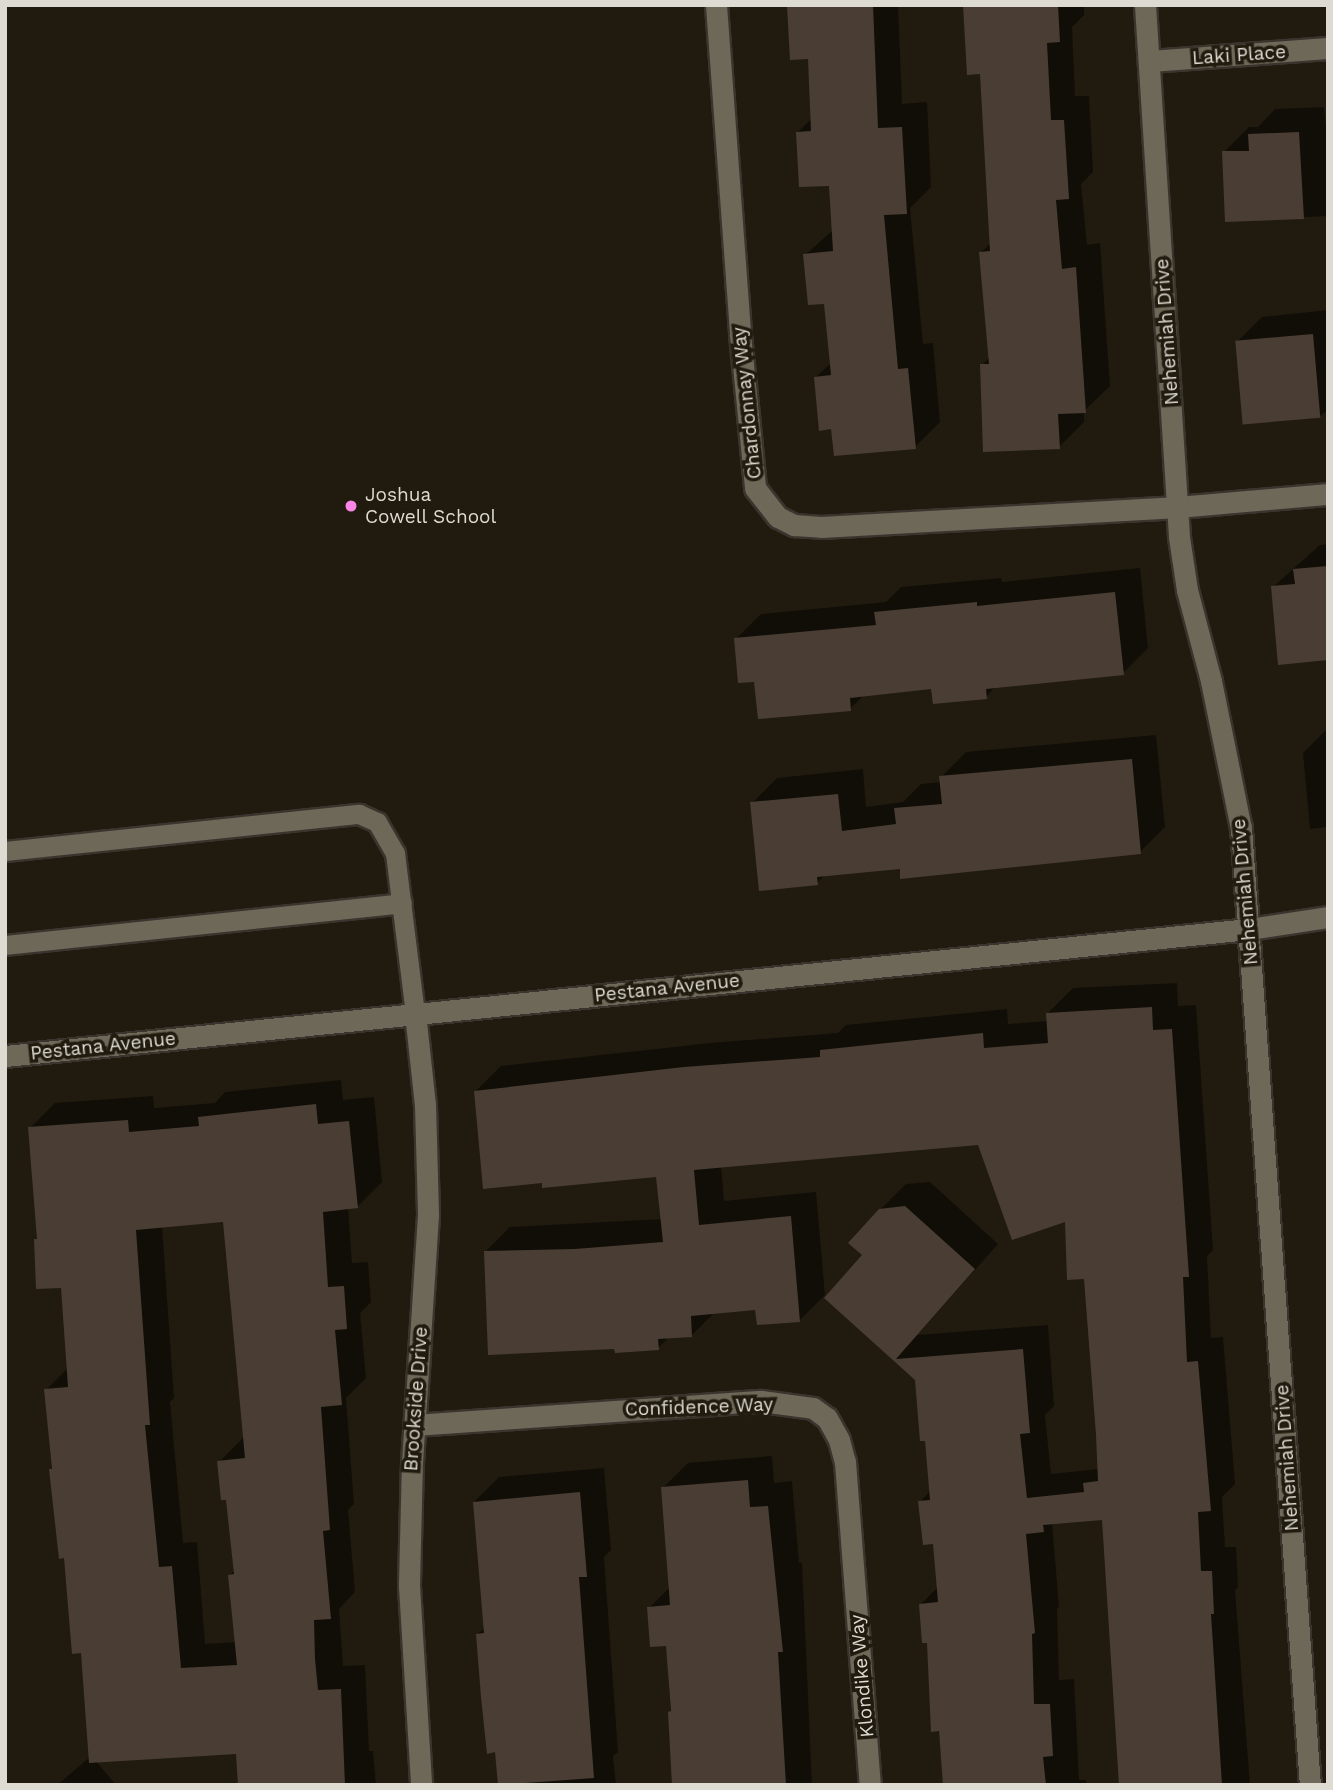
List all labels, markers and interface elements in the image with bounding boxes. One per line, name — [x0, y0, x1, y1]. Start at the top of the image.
street label: Laki Place — [1191, 40, 1287, 70]
street label: Nehemiah Drive — [1151, 258, 1183, 406]
street label: Chardonnay Way — [728, 325, 766, 481]
place label: Joshua Cowell School — [365, 484, 497, 528]
marker: Joshua Cowell School — [343, 498, 359, 514]
street label: Nehemiah Drive — [1227, 818, 1263, 966]
street label: Pestana Avenue — [593, 969, 741, 1007]
street label: Pestana Avenue — [29, 1027, 177, 1065]
street label: Brookside Drive — [400, 1326, 432, 1472]
street label: Nehemiah Drive — [1271, 1384, 1303, 1532]
street label: Confidence Way — [624, 1393, 774, 1421]
street label: Klondike Way — [845, 1613, 879, 1739]

